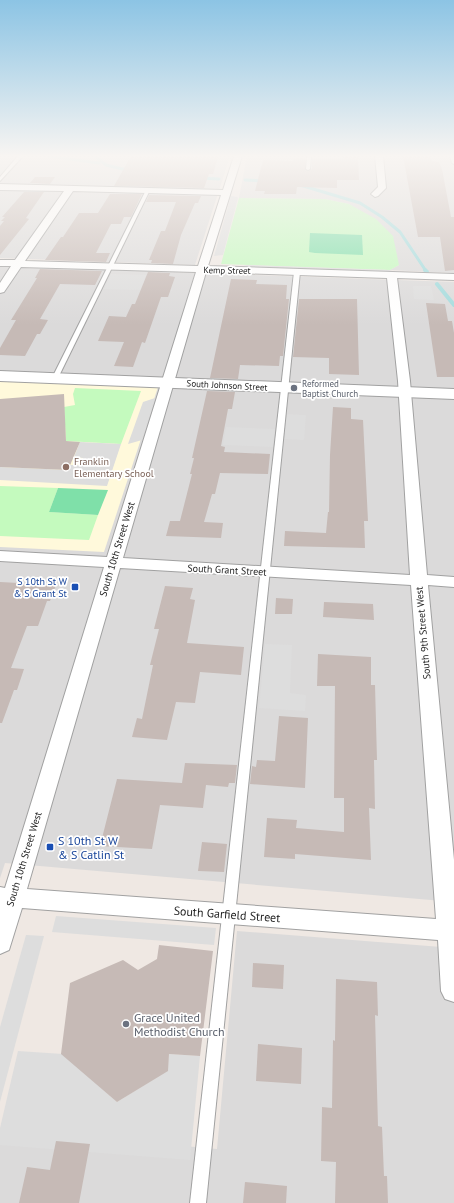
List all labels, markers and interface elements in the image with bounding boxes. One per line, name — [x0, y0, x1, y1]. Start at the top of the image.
street label: Kemp Street — [203, 264, 251, 276]
street label: South Johnson Street — [186, 377, 268, 393]
place label: Reformed Baptist Church — [302, 378, 358, 399]
marker: Reformed Baptist Church — [289, 383, 299, 393]
place label: Franklin Elementary School — [74, 455, 154, 480]
marker: Franklin Elementary School — [61, 462, 71, 472]
street label: South 10th Street West — [96, 499, 138, 598]
street label: South Grant Street — [187, 561, 267, 579]
place label: S 10th St W & S Grant St — [14, 575, 68, 600]
marker: S 10th St W & S Grant St — [70, 582, 80, 592]
street label: South 9th Street West — [412, 585, 434, 680]
street label: South 10th Street West — [3, 809, 45, 908]
place label: S 10th St W & S Catlin St — [58, 833, 124, 862]
marker: S 10th St W & S Catlin St — [45, 842, 55, 852]
street label: South Garfield Street — [173, 903, 281, 925]
place label: Grace United Methodist Church — [134, 1010, 225, 1039]
marker: Grace United Methodist Church — [121, 1019, 131, 1029]

